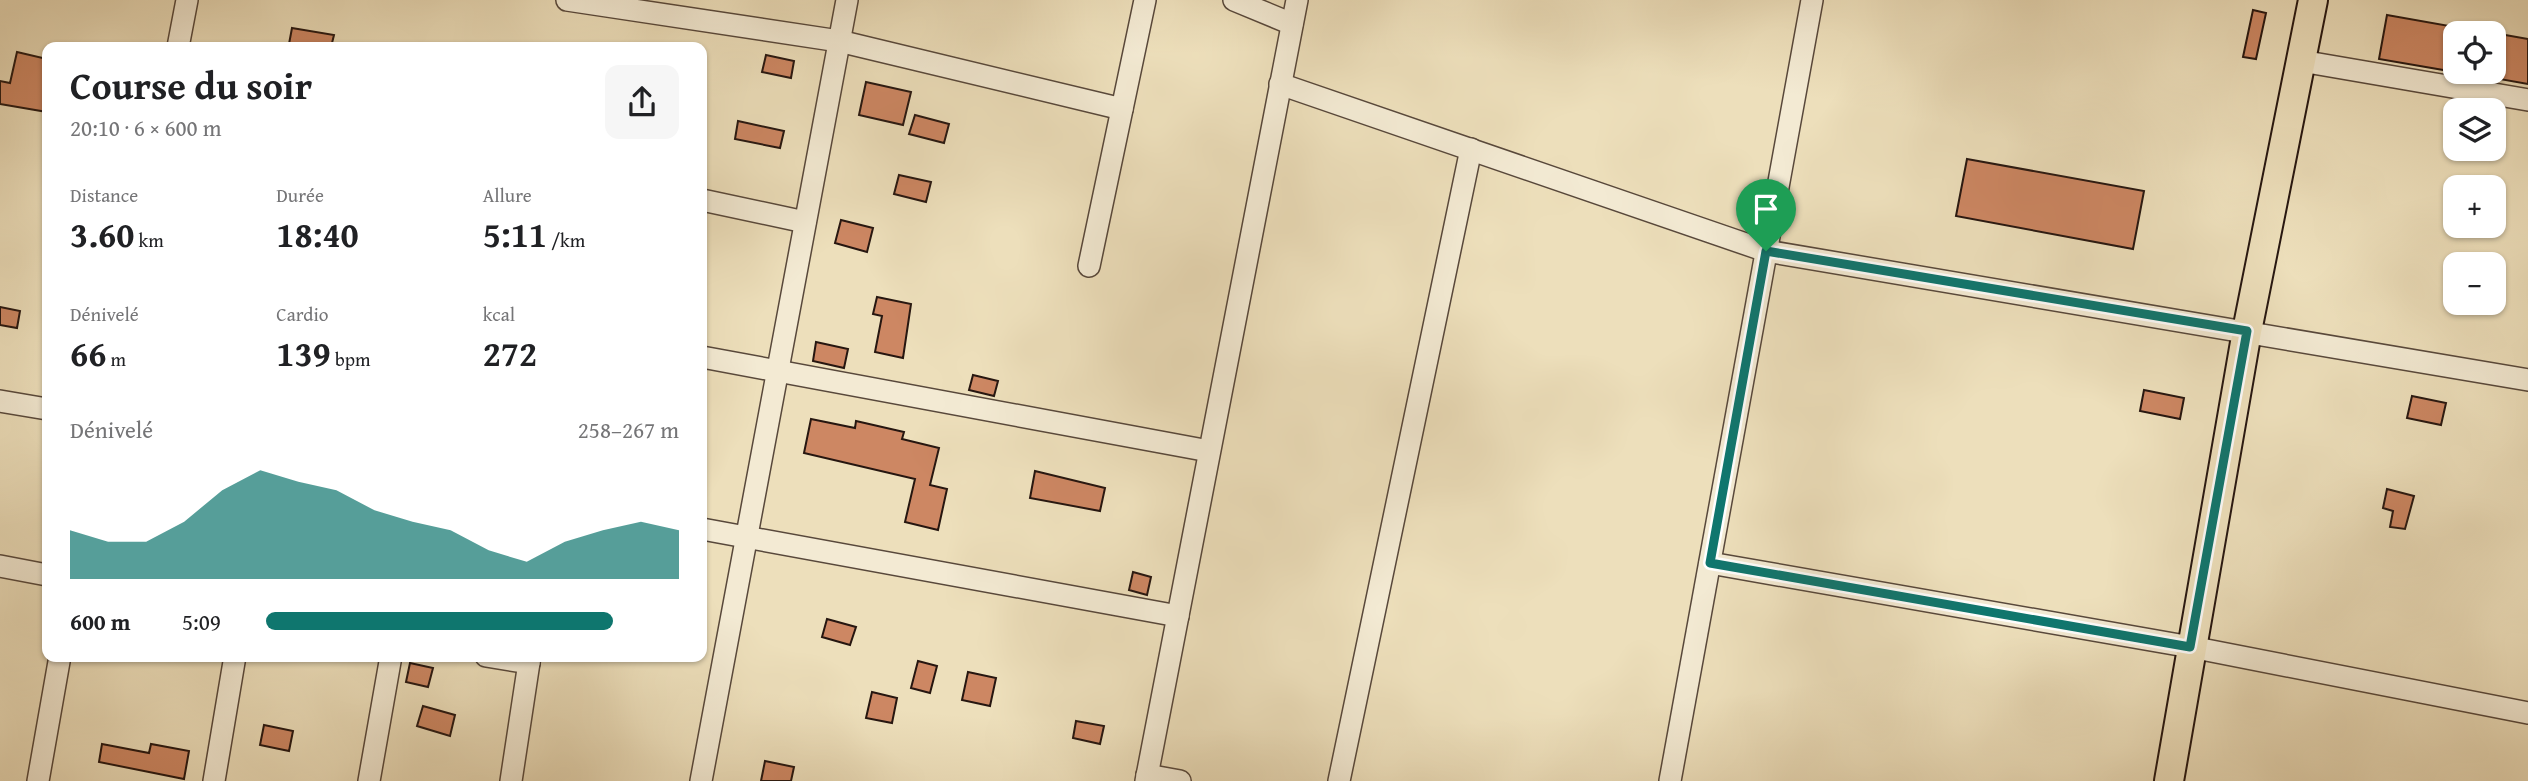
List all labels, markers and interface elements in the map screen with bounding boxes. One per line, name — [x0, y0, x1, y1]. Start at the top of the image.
map controls — [2443, 21, 2506, 315]
button: locate — [2443, 21, 2506, 84]
text: Course du soir — [70, 57, 312, 113]
button: share — [605, 65, 679, 139]
button: layers — [2443, 98, 2506, 161]
text: 20:10 · 6 × 600 m — [70, 111, 222, 144]
button: + — [2443, 175, 2506, 238]
pin — [1736, 179, 1796, 251]
text: Distance — [70, 181, 138, 209]
text: Durée — [276, 181, 324, 209]
text: Allure — [483, 181, 532, 209]
icon: arrive — [1747, 190, 1785, 228]
text: 3.60 — [70, 209, 134, 260]
text: 18:40 — [276, 209, 359, 260]
text: 5:11 — [483, 209, 547, 260]
text: km — [134, 226, 164, 254]
text: /km — [547, 226, 585, 254]
button: − — [2443, 252, 2506, 315]
text: Dénivelé — [70, 300, 139, 328]
text: Cardio — [276, 300, 328, 328]
text: kcal — [483, 300, 515, 328]
text: 66 — [70, 328, 106, 379]
text: 139 — [276, 328, 331, 379]
text: 272 — [483, 328, 537, 379]
text: m — [106, 345, 126, 373]
text: bpm — [331, 345, 371, 373]
text: Dénivelé — [70, 413, 153, 446]
text: 258–267 m — [578, 413, 679, 446]
text: 600 m — [70, 605, 131, 638]
text: 5:09 — [182, 605, 221, 638]

